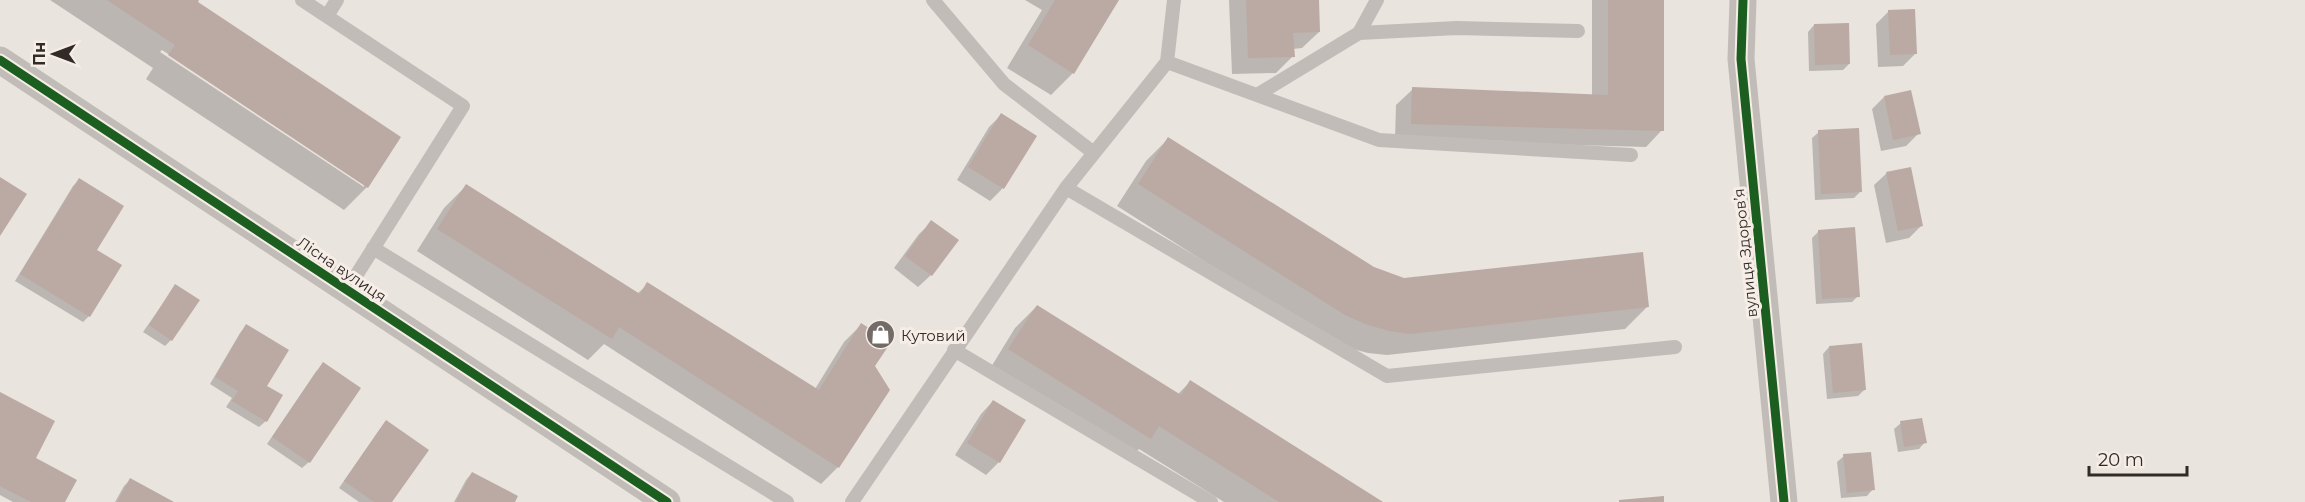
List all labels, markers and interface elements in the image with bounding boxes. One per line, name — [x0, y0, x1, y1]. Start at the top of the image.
north arrow — [24, 24, 84, 84]
text: Пн — [30, 42, 49, 66]
street label: вулиця Здоровʼя — [1729, 187, 1761, 319]
street label: Лісна вулиця — [294, 232, 390, 306]
shop icon: Кутовий — [864, 319, 896, 351]
place label: Кутовий — [901, 326, 966, 345]
scale bar — [2089, 439, 2186, 477]
text: 20 m — [2098, 449, 2144, 471]

